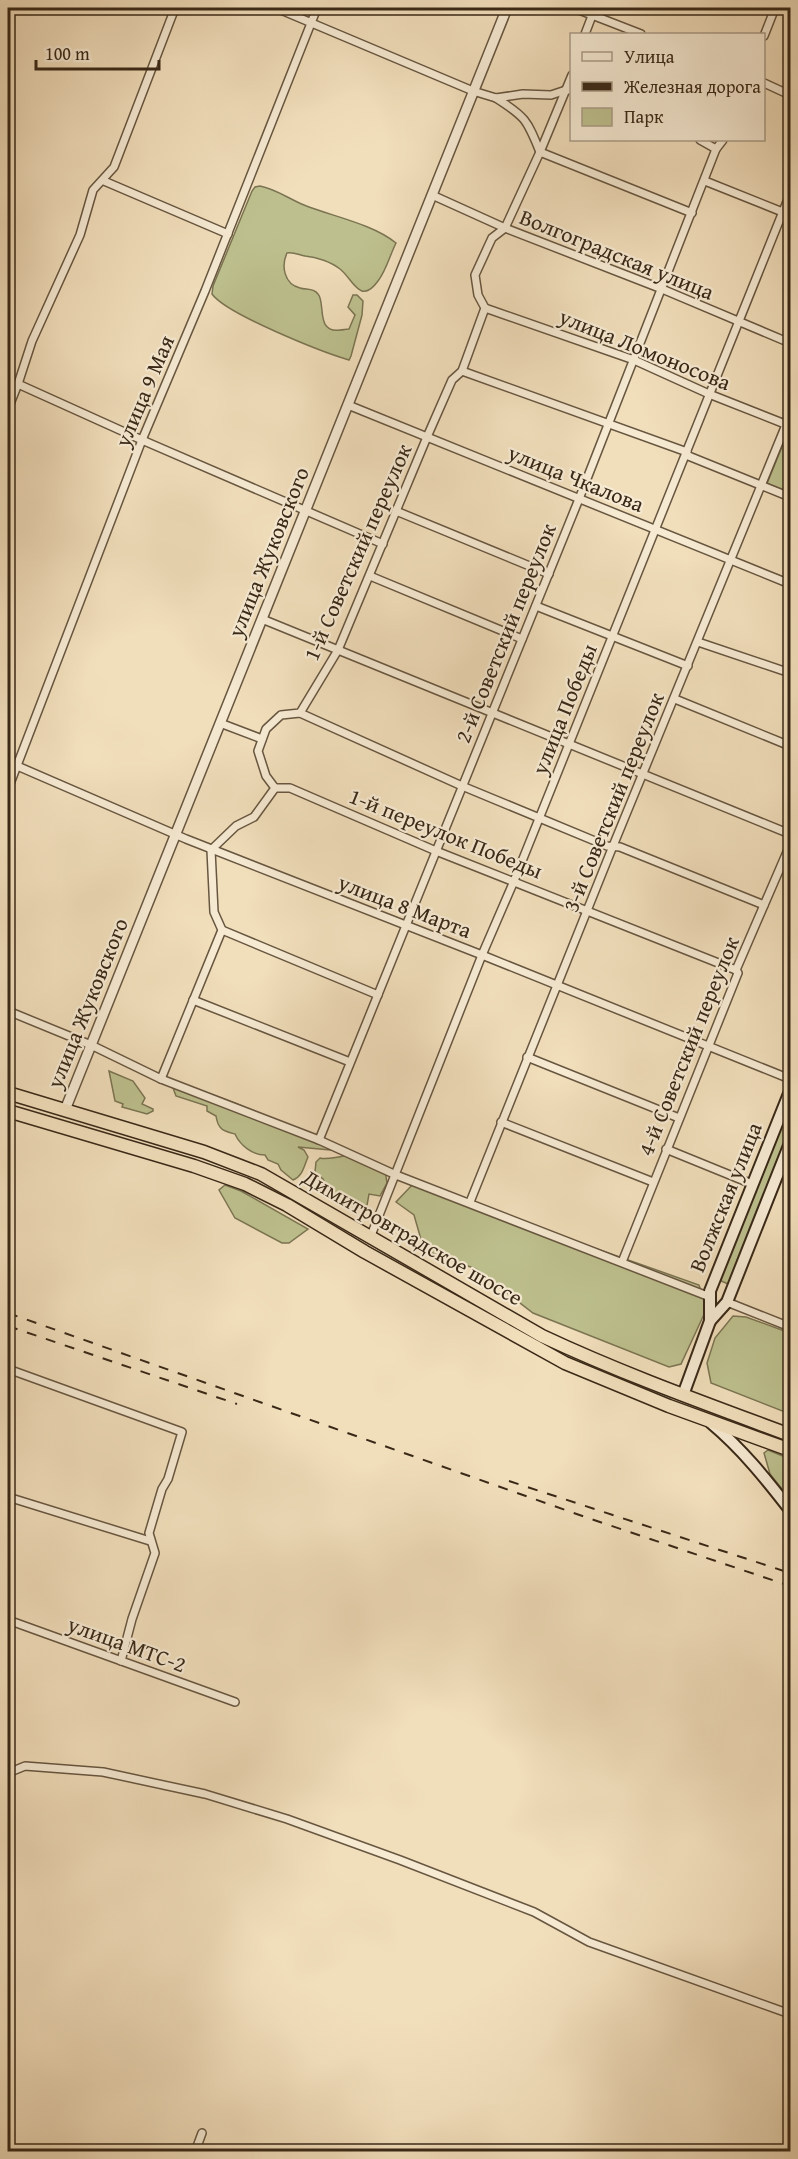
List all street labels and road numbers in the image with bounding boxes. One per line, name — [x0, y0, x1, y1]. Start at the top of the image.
street label: Волгоградская улица — [515, 200, 719, 308]
street label: улица Ломоносова — [553, 300, 736, 398]
street label: улица 9 Мая — [106, 330, 182, 453]
street label: улица Чкалова — [502, 436, 649, 520]
street label: 1-й Советский переулок — [295, 438, 419, 665]
street label: улица Жуковского — [219, 462, 317, 643]
street label: 2-й Советский переулок — [446, 518, 564, 748]
street label: улица Победы — [523, 639, 605, 780]
street label: 3-й Советский переулок — [554, 687, 672, 917]
street label: 1-й переулок Победы — [344, 780, 548, 886]
street label: улица 8 Марта — [333, 866, 477, 946]
street label: улица Жуковского — [38, 913, 136, 1094]
street label: 4-й Советский переулок — [629, 931, 747, 1161]
street label: Волжская улица — [680, 1117, 770, 1277]
street label: Димитровградское шоссе — [296, 1160, 529, 1313]
street label: улица МТС-2 — [62, 1607, 191, 1680]

